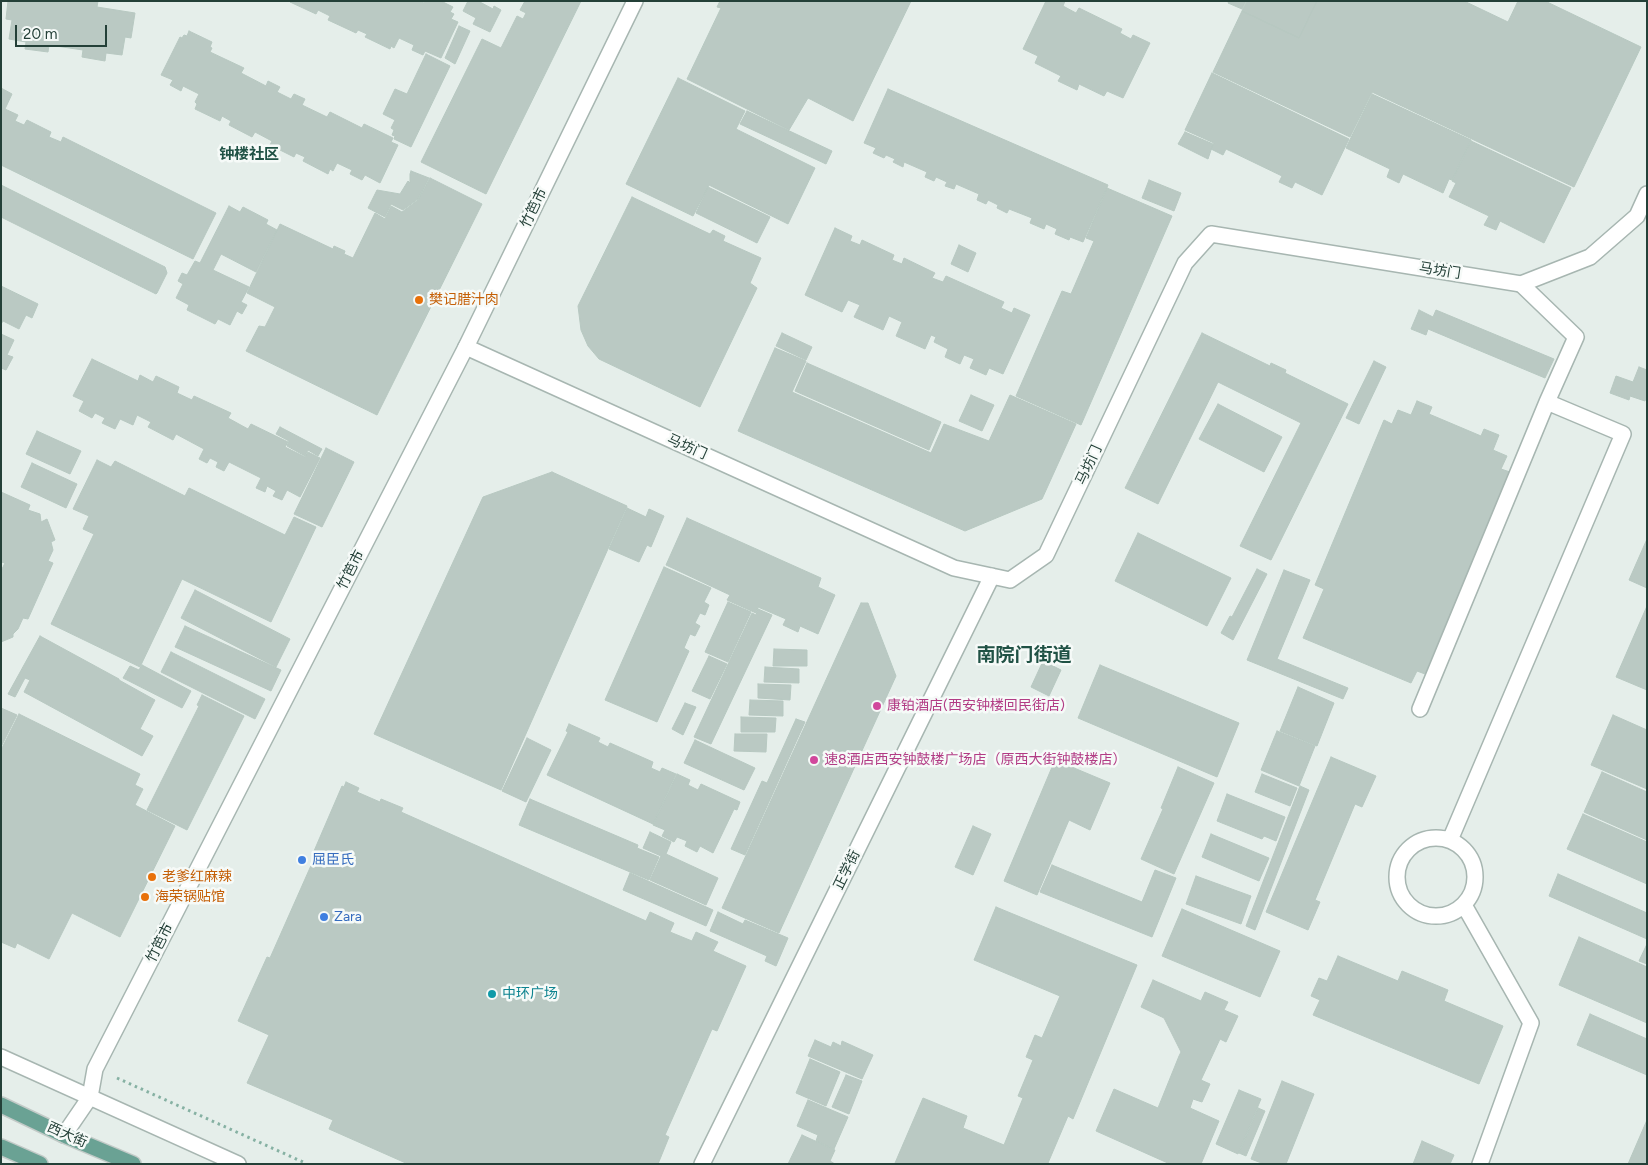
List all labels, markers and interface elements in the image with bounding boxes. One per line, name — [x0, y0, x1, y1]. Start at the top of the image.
scale bar — [18, 15, 110, 47]
text: 20 m — [23, 25, 57, 43]
district label: 钟楼社区 — [219, 146, 279, 164]
street label: 竹笆市 — [517, 185, 551, 231]
street label: 马坊门 — [1418, 259, 1462, 283]
place label: 樊记腊汁肉 — [429, 292, 499, 308]
marker: 樊记腊汁肉 — [413, 294, 425, 306]
street label: 马坊门 — [664, 431, 710, 463]
street label: 马坊门 — [1073, 442, 1105, 488]
street label: 竹笆市 — [334, 547, 368, 593]
district label: 南院门街道 — [977, 644, 1071, 666]
place label: 康铂酒店(西安钟楼回民街店) — [887, 698, 1065, 714]
marker: 康铂酒店(西安钟楼回民街店) — [871, 700, 883, 712]
place label: 速8酒店西安钟鼓楼广场店（原西大街钟鼓楼店） — [824, 752, 1127, 768]
marker: 速8酒店西安钟鼓楼广场店（原西大街钟鼓楼店） — [808, 754, 820, 766]
street label: 正学街 — [830, 847, 864, 893]
place label: 屈臣氏 — [312, 852, 354, 868]
marker: 屈臣氏 — [296, 854, 308, 866]
place label: 老爹红麻辣 — [162, 869, 232, 885]
marker: 老爹红麻辣 — [146, 871, 158, 883]
place label: 海荣锅贴馆 — [155, 889, 225, 905]
marker: 海荣锅贴馆 — [139, 891, 151, 903]
place label: Zara — [334, 909, 362, 925]
marker: Zara — [318, 911, 330, 923]
street label: 竹笆市 — [143, 920, 177, 966]
place label: 中环广场 — [502, 986, 558, 1002]
marker: 中环广场 — [486, 988, 498, 1000]
street label: 西大街 — [44, 1119, 90, 1151]

